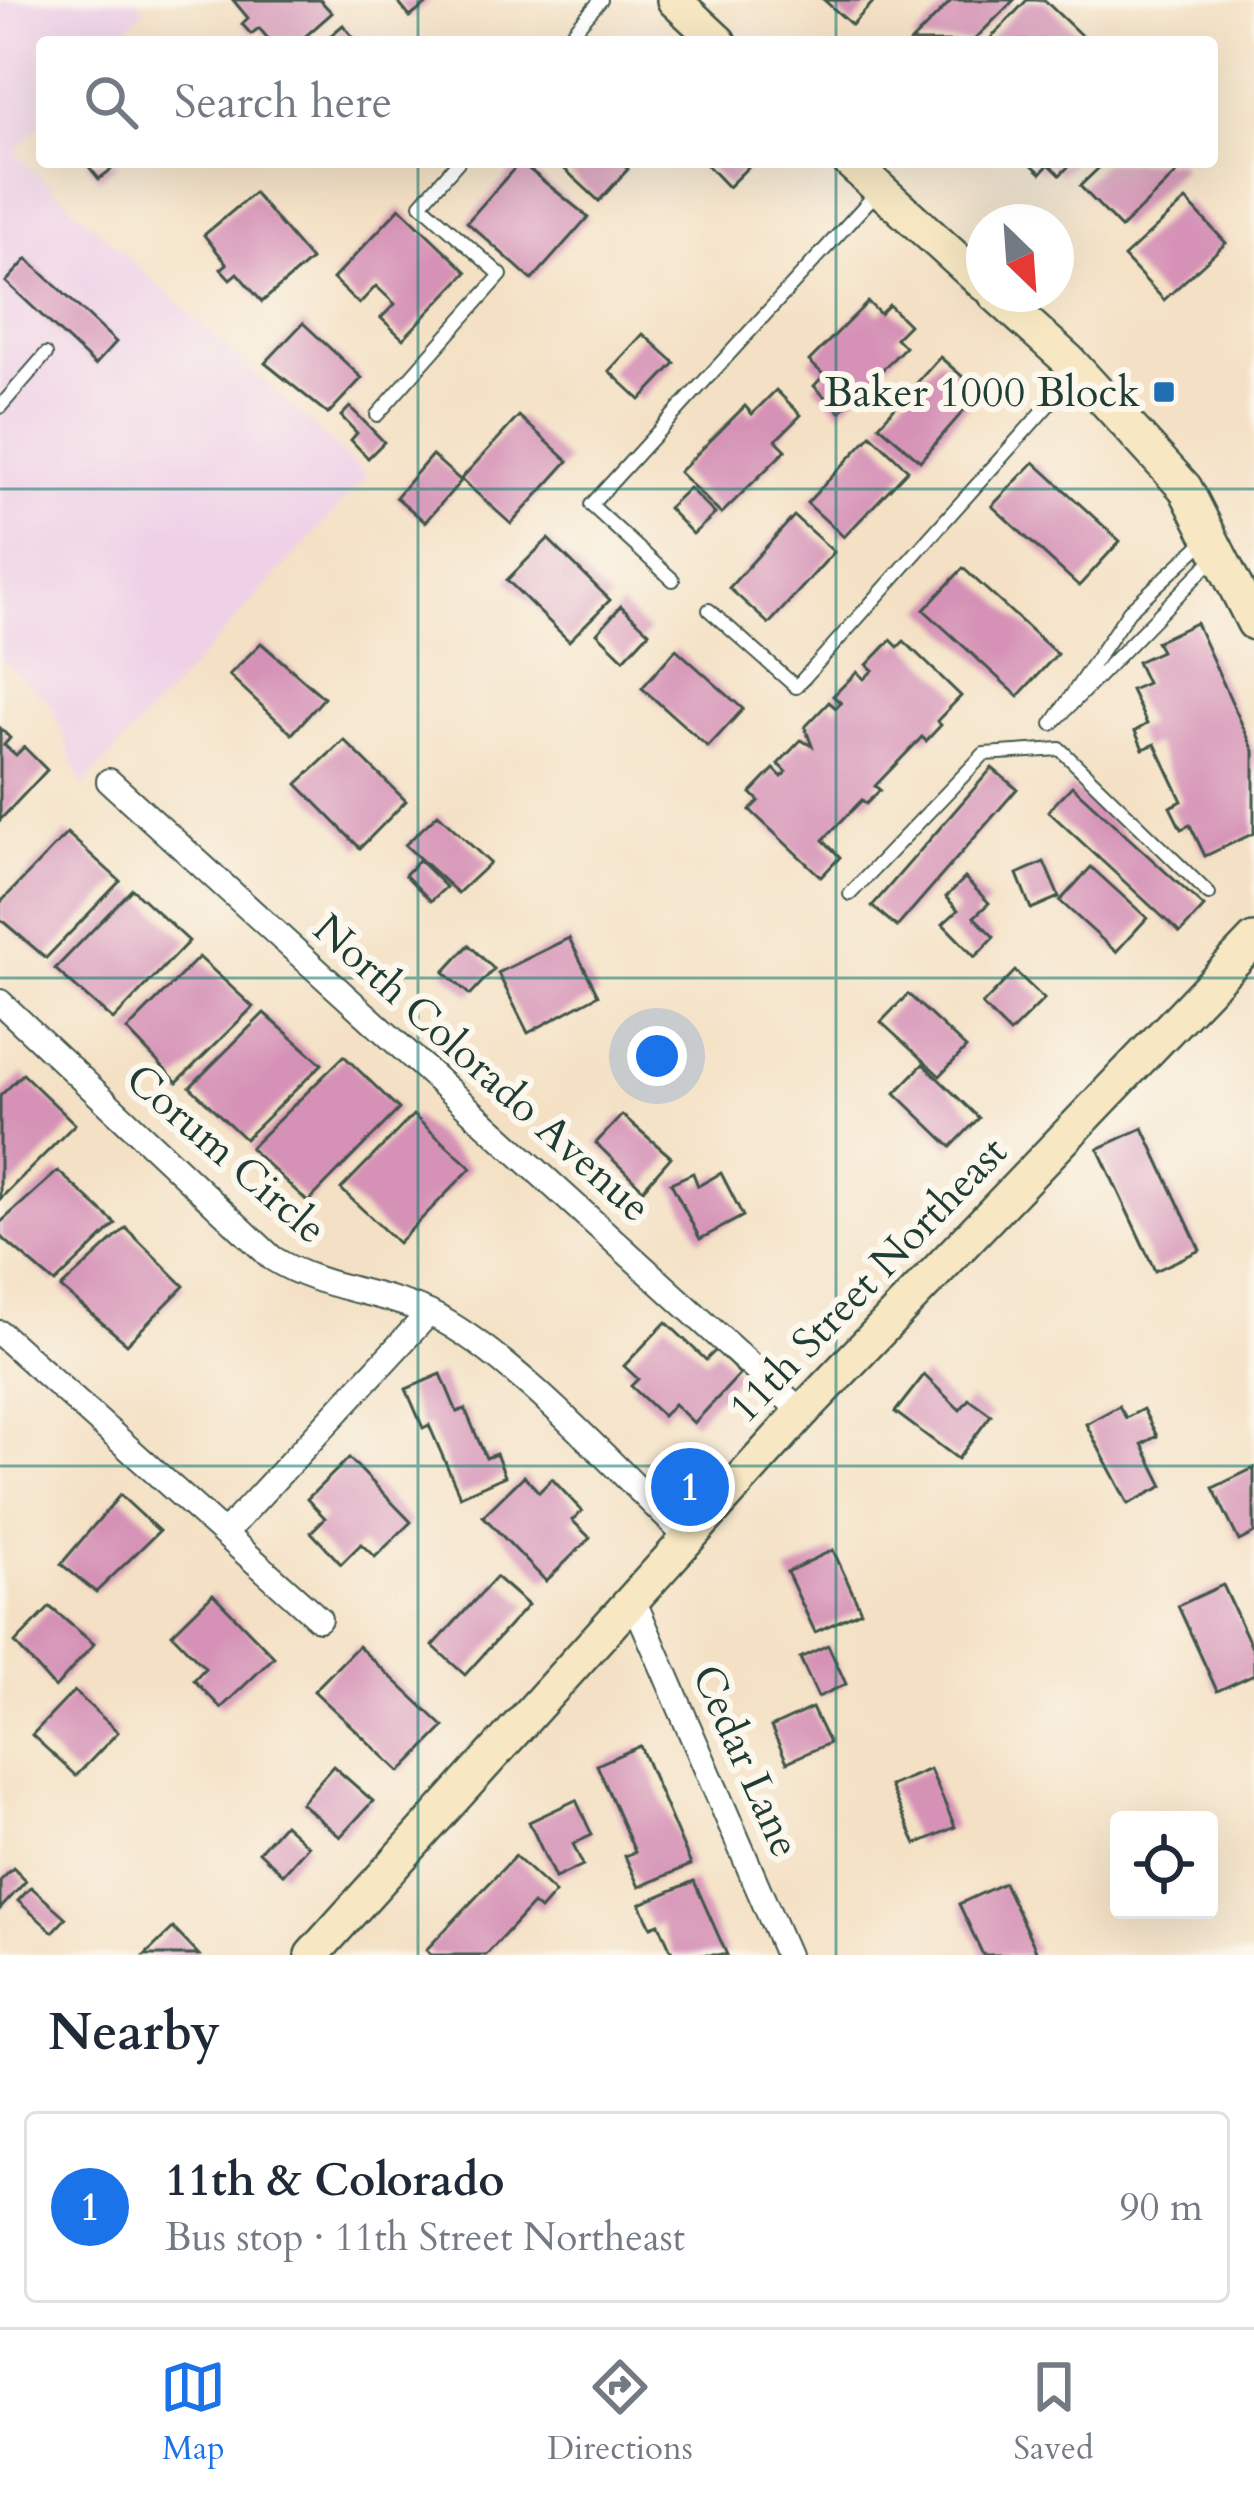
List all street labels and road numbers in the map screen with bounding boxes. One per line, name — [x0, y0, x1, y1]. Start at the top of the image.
street label: North Colorado Avenue — [301, 901, 663, 1235]
street label: Corum Circle — [114, 1051, 338, 1257]
street label: 11th Street Northeast — [716, 1124, 1020, 1436]
street label: Cedar Lane — [678, 1656, 814, 1866]

